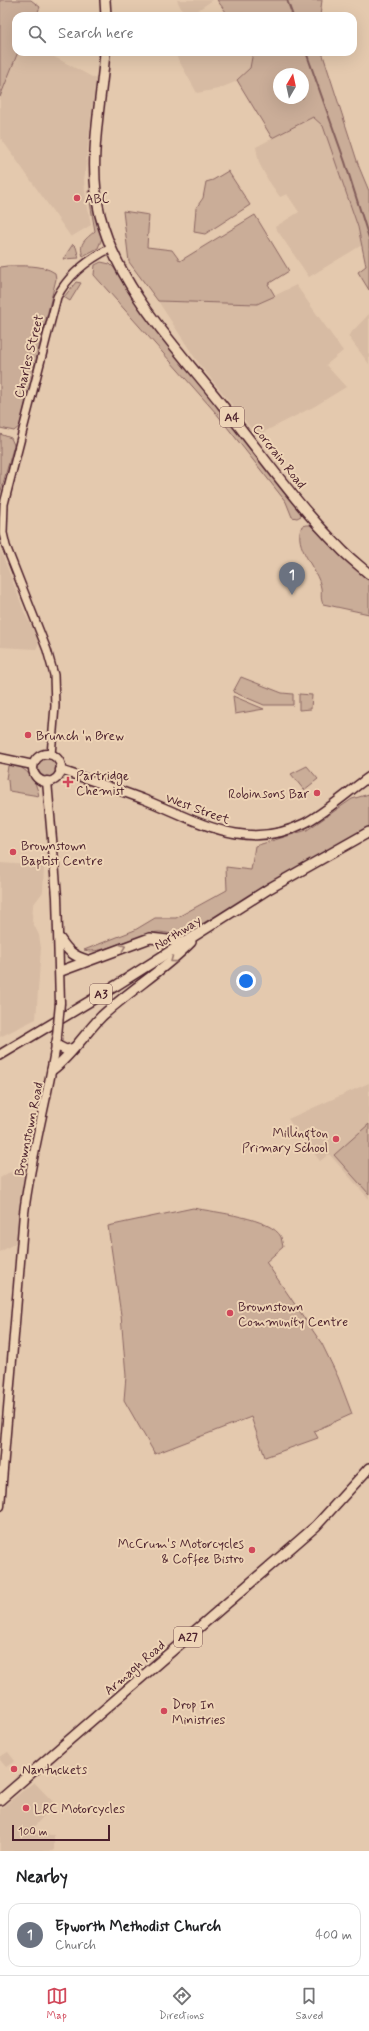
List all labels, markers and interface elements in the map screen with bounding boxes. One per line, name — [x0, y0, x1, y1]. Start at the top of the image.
search box — [12, 12, 357, 56]
icon: search — [26, 23, 48, 45]
text: Search here — [58, 24, 134, 44]
north arrow — [273, 68, 309, 104]
place label: ABC — [85, 191, 110, 208]
marker: ABC — [72, 193, 82, 203]
street label: Charles Street — [11, 313, 48, 400]
road number: A4 — [220, 407, 244, 427]
street label: Corcrain Road — [248, 421, 309, 493]
pin: 1 — [279, 562, 305, 595]
place label: Brunch 'n Brew — [36, 728, 124, 745]
marker: Brunch 'n Brew — [23, 730, 33, 740]
place label: Partridge Chemist — [76, 768, 129, 800]
marker: Partridge Chemist — [63, 777, 73, 787]
place label: Robinsons Bar — [228, 786, 310, 803]
marker: Robinsons Bar — [312, 788, 322, 798]
street label: West Street — [163, 790, 232, 829]
place label: Brownstown Baptist Centre — [21, 838, 103, 870]
marker: Brownstown Baptist Centre — [8, 847, 18, 857]
street label: Northway — [151, 912, 205, 954]
one-way arrow — [119, 943, 126, 951]
one-way arrow — [170, 955, 177, 962]
your location — [236, 971, 256, 991]
road number: A3 — [90, 984, 112, 1004]
street label: Brownstown Road — [11, 1081, 48, 1178]
place label: Millington Primary School — [242, 1125, 328, 1157]
marker: Millington Primary School — [331, 1134, 341, 1144]
place label: Brownstown Community Centre — [238, 1299, 348, 1331]
marker: Brownstown Community Centre — [225, 1308, 235, 1318]
place label: McCrum's Motorcycles & Coffee Bistro — [118, 1536, 244, 1568]
marker: McCrum's Motorcycles & Coffee Bistro — [247, 1545, 257, 1555]
road number: A27 — [174, 1627, 202, 1647]
street label: Armagh Road — [101, 1637, 170, 1700]
place label: Drop In Ministries — [172, 1697, 226, 1729]
marker: Drop In Ministries — [159, 1706, 169, 1716]
place label: Nantuckets — [22, 1762, 87, 1779]
marker: Nantuckets — [9, 1764, 19, 1774]
place label: LRC Motorcycles — [34, 1801, 125, 1818]
marker: LRC Motorcycles — [21, 1803, 31, 1813]
scale bar — [12, 1823, 110, 1842]
text: 100 m — [18, 1825, 48, 1839]
text: Nearby — [16, 1866, 68, 1888]
text: Epworth Methodist Church — [55, 1917, 221, 1937]
text: 1 — [27, 1927, 33, 1944]
text: 400 m — [315, 1927, 352, 1944]
text: Church — [55, 1937, 96, 1954]
tab: Map — [46, 1985, 68, 2023]
tab: Directions — [159, 1985, 204, 2023]
tab: Saved — [296, 1985, 323, 2023]

